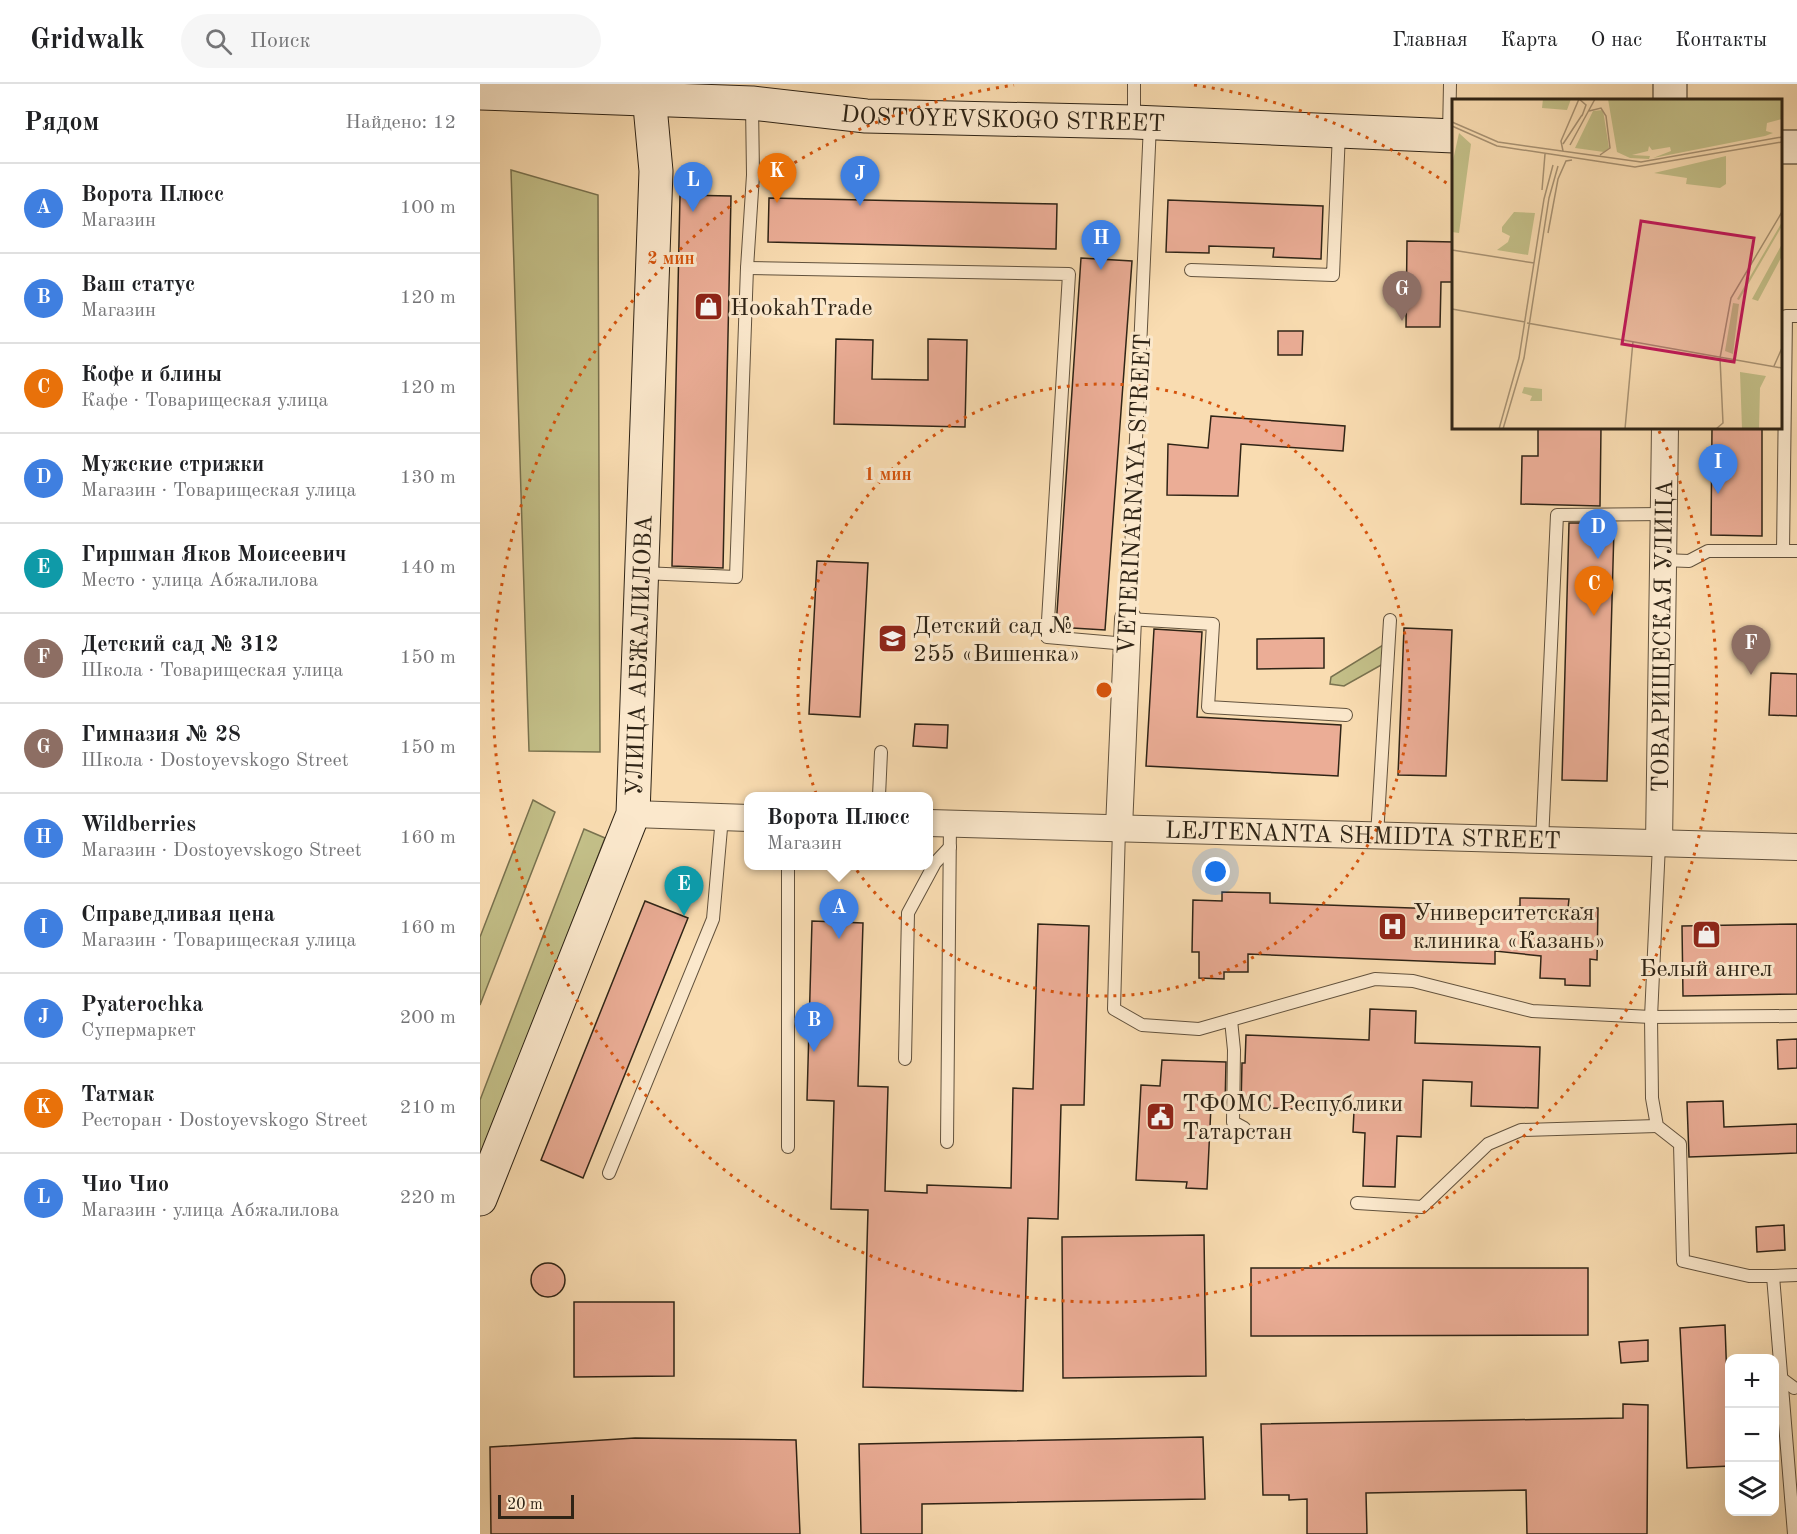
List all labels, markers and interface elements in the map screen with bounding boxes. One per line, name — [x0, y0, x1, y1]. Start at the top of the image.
search box — [181, 14, 601, 68]
icon: search — [202, 25, 235, 58]
text: Gridwalk — [30, 27, 145, 55]
text: Поиск — [250, 30, 310, 52]
text: Главная — [1392, 30, 1468, 51]
text: Карта — [1501, 30, 1558, 51]
text: О нас — [1591, 30, 1642, 51]
text: Контакты — [1675, 30, 1767, 51]
inset map — [1452, 99, 1782, 429]
street label: DOSTOYEVSKOGO STREET — [839, 103, 1166, 137]
text: Рядом — [24, 110, 99, 136]
text: Найдено: 12 — [345, 113, 456, 133]
pin: K — [758, 154, 796, 203]
pin: J — [840, 156, 880, 206]
pin: L — [674, 162, 712, 212]
text: Ворота Плюсс — [81, 184, 224, 206]
text: A — [36, 198, 51, 218]
text: 100 m — [400, 198, 456, 218]
text: Магазин — [81, 211, 156, 231]
pin: H — [1082, 220, 1120, 270]
text: 2 мин — [647, 250, 695, 268]
pin: G — [1382, 272, 1422, 321]
text: Ваш статус — [81, 274, 195, 296]
text: B — [36, 288, 51, 308]
text: 120 m — [400, 288, 456, 308]
shop icon: HookahTrade — [693, 291, 725, 323]
place label: HookahTrade — [730, 297, 873, 321]
text: Магазин — [81, 301, 156, 321]
street label: VETERINARNAYA STREET — [1116, 333, 1156, 655]
text: Кофе и блины — [81, 364, 222, 386]
text: C — [37, 378, 50, 398]
text: 120 m — [400, 378, 456, 398]
text: Кафе · Товарищеская улица — [81, 391, 328, 411]
pin: I — [1698, 444, 1738, 494]
text: Мужские стрижки — [81, 454, 264, 476]
text: 1 мин — [864, 466, 912, 484]
text: D — [36, 468, 51, 488]
text: 130 m — [400, 468, 456, 488]
street label: ТОВАРИЩЕСКАЯ УЛИЦА — [1650, 479, 1678, 793]
text: Магазин · Товарищеская улица — [81, 481, 356, 501]
pin: D — [1578, 510, 1618, 559]
street label: УЛИЦА АБЖАЛИЛОВА — [624, 514, 658, 796]
text: Гиршман Яков Моисеевич — [81, 544, 347, 566]
text: E — [37, 558, 50, 578]
text: 140 m — [400, 558, 456, 578]
pin: C — [1574, 566, 1614, 616]
text: Место · улица Абжалилова — [81, 571, 318, 591]
place label: Детский сад № 255 «Вишенка» — [913, 615, 1080, 667]
school or university icon: Детский сад № 255 «Вишенка» — [876, 623, 908, 655]
pin: F — [1732, 626, 1770, 675]
text: Детский сад № 312 — [81, 634, 278, 656]
text: F — [37, 648, 50, 668]
text: 150 m — [400, 648, 456, 668]
text: Школа · Товарищеская улица — [81, 661, 343, 681]
centre of rings — [1094, 680, 1114, 700]
text: Гимназия № 28 — [81, 724, 241, 746]
text: G — [36, 738, 51, 758]
text: 150 m — [400, 738, 456, 758]
text: Школа · Dostoyevskogo Street — [81, 751, 349, 771]
popup — [744, 792, 933, 870]
text: Ворота Плюсс — [767, 807, 910, 829]
text: Wildberries — [81, 814, 196, 836]
street label: LEJTENANTA SHMIDTA STREET — [1164, 820, 1561, 854]
text: H — [35, 828, 52, 848]
text: 160 m — [400, 828, 456, 848]
text: Магазин — [767, 834, 842, 854]
text: Магазин · Dostoyevskogo Street — [81, 841, 362, 861]
your location — [1201, 857, 1230, 886]
pin: E — [664, 866, 704, 916]
pin: A — [820, 890, 858, 939]
place label: Университетская клиника «Казань» — [1413, 902, 1606, 954]
text: Справедливая цена — [81, 904, 275, 926]
hospital icon: Университетская клиника «Казань» — [1376, 910, 1408, 942]
text: I — [39, 918, 48, 938]
text: 160 m — [400, 918, 456, 938]
shop icon: Белый ангел — [1690, 919, 1722, 951]
text: Магазин · Товарищеская улица — [81, 931, 356, 951]
place label: Белый ангел — [1640, 958, 1772, 982]
text: Pyaterochka — [81, 994, 203, 1016]
pin: B — [794, 1002, 834, 1052]
text: J — [38, 1008, 49, 1028]
text: 200 m — [400, 1008, 456, 1028]
text: Супермаркет — [81, 1021, 196, 1041]
text: Татмак — [81, 1084, 154, 1106]
place label: ТФОМС Республики Татарстан — [1182, 1093, 1403, 1145]
text: K — [36, 1098, 51, 1118]
text: 210 m — [400, 1098, 456, 1118]
public building icon: ТФОМС Республики Татарстан — [1145, 1101, 1177, 1133]
text: Ресторан · Dostoyevskogo Street — [81, 1111, 368, 1131]
text: Чио Чио — [81, 1174, 169, 1196]
text: L — [37, 1188, 50, 1208]
text: 220 m — [400, 1188, 456, 1208]
text: Магазин · улица Абжалилова — [81, 1201, 339, 1221]
map controls — [1725, 1354, 1779, 1516]
button: + — [1725, 1354, 1779, 1408]
button: − — [1725, 1408, 1779, 1462]
button: layers — [1725, 1462, 1779, 1516]
scale bar — [498, 1492, 574, 1520]
text: 20 m — [507, 1497, 543, 1513]

